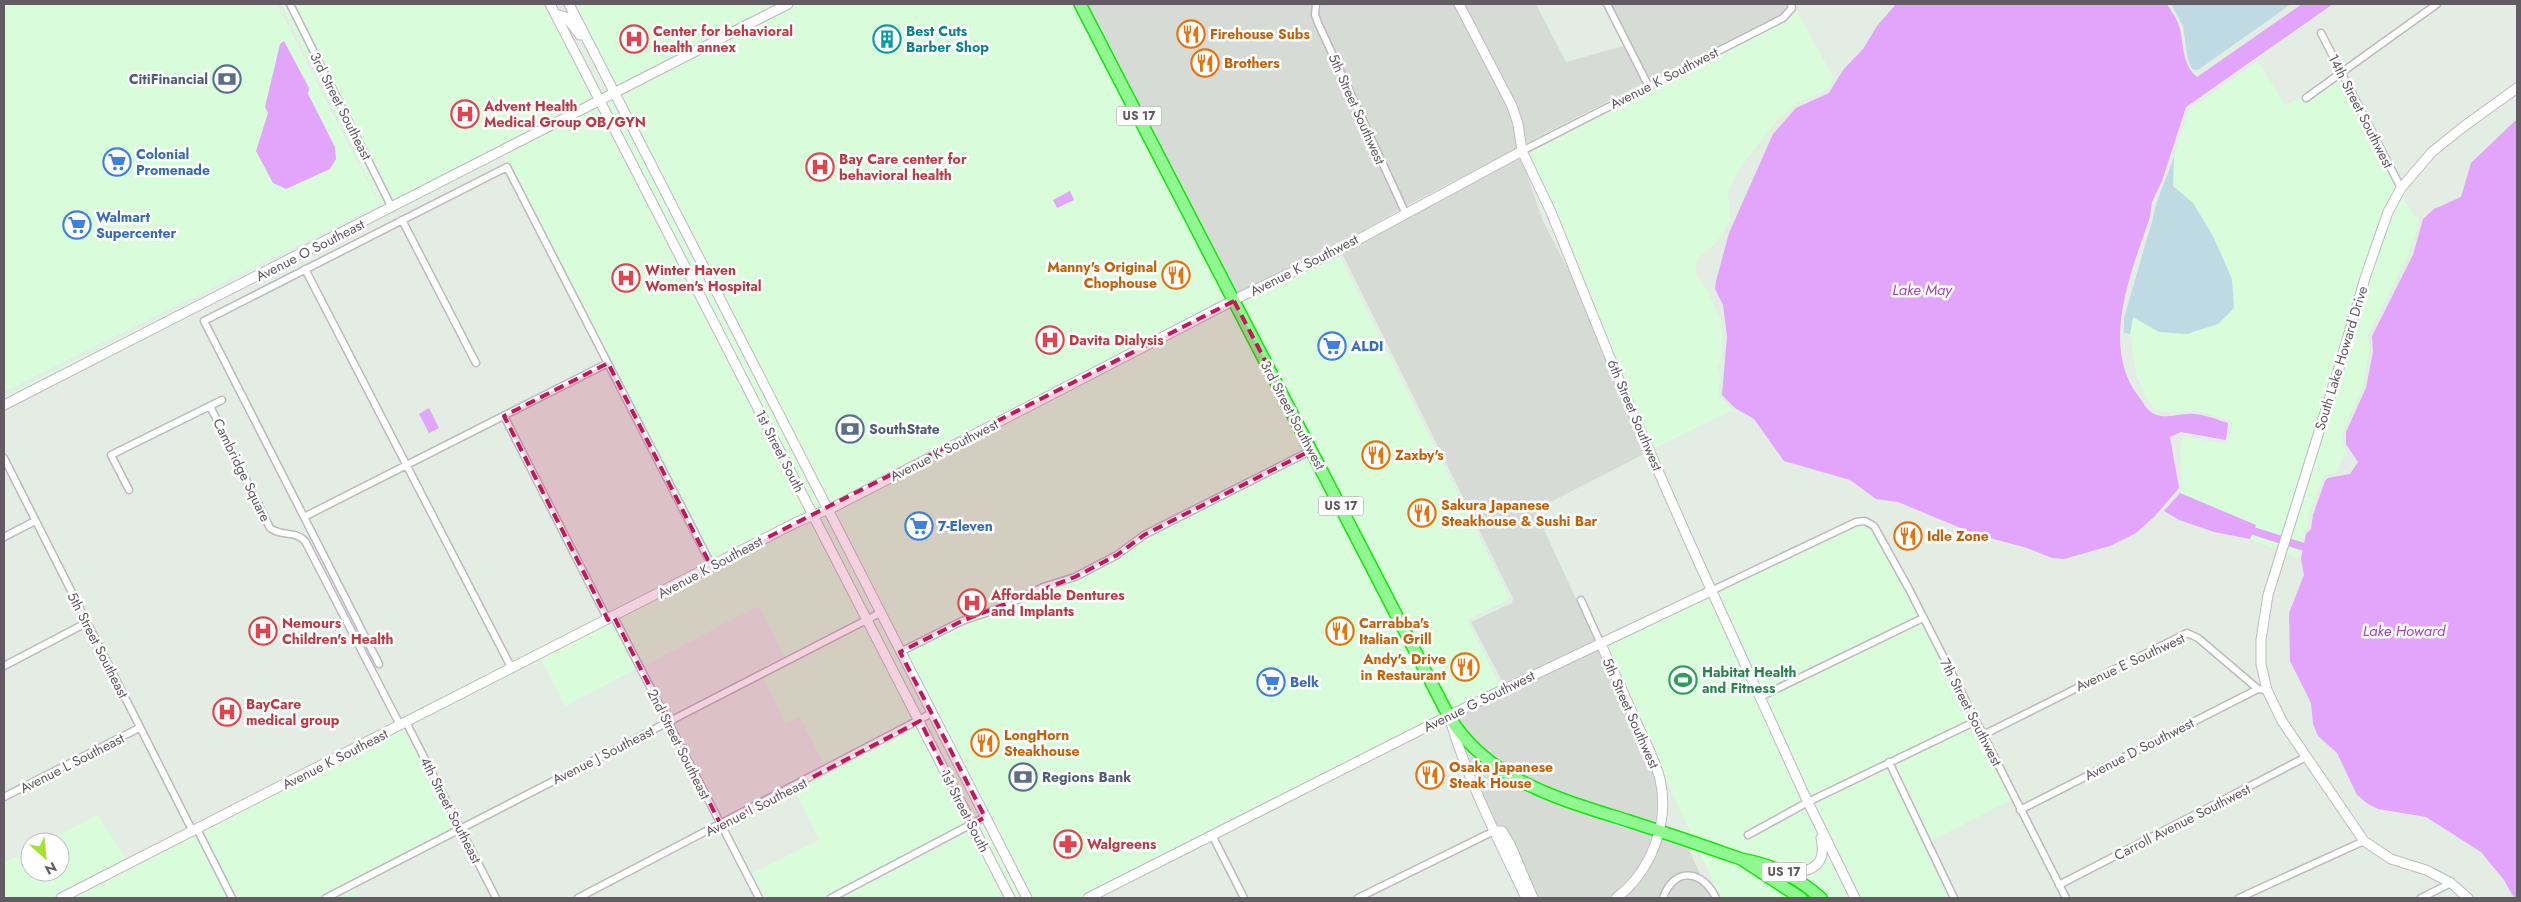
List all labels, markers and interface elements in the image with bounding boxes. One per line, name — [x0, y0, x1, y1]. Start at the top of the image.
restaurant icon: Firehouse Subs — [1176, 19, 1206, 49]
place label: Center for behavioral health annex — [653, 21, 793, 57]
place label: Best Cuts Barber Shop — [906, 21, 989, 57]
hospital icon: Center for behavioral health annex — [619, 24, 649, 54]
building icon: Best Cuts Barber Shop — [872, 24, 902, 54]
place label: Firehouse Subs — [1210, 24, 1310, 44]
street label: Avenue K Southwest — [1607, 42, 1722, 114]
restaurant icon: Brothers — [1190, 48, 1220, 78]
street label: 3rd Street Southeast — [305, 49, 377, 164]
street label: 5th Street Southwest — [1324, 50, 1391, 168]
street label: 14th Street Southwest — [2324, 50, 2399, 172]
place label: Brothers — [1224, 53, 1280, 73]
bank icon: CitiFinancial — [212, 64, 242, 94]
place label: CitiFinancial — [129, 69, 208, 89]
place label: Advent Health Medical Group OB/GYN — [483, 96, 646, 132]
hospital icon: Advent Health Medical Group OB/GYN — [450, 99, 480, 129]
road number: US 17 — [1116, 106, 1162, 125]
place label: Colonial Promenade — [136, 144, 210, 180]
supermarket icon: Colonial Promenade — [102, 147, 132, 177]
place label: Bay Care center for behavioral health — [839, 149, 967, 185]
hospital icon: Bay Care center for behavioral health — [805, 152, 835, 182]
place label: Walmart Supercenter — [96, 207, 176, 243]
supermarket icon: Walmart Supercenter — [62, 210, 92, 240]
street label: Avenue O Southeast — [252, 214, 368, 286]
street label: Avenue K Southwest — [1247, 229, 1362, 301]
place label: Manny's Original Chophouse — [1047, 257, 1157, 293]
place label: Winter Haven Women's Hospital — [645, 260, 762, 296]
restaurant icon: Manny's Original Chophouse — [1161, 260, 1191, 290]
hospital icon: Winter Haven Women's Hospital — [611, 263, 641, 293]
water label: Lake May — [1892, 279, 1953, 301]
street label: South Lake Howard Drive — [2310, 283, 2372, 433]
hospital icon: Davita Dialysis — [1035, 325, 1065, 355]
place label: Davita Dialysis — [1069, 330, 1164, 350]
supermarket icon: ALDI — [1317, 331, 1347, 361]
place label: ALDI — [1350, 336, 1383, 356]
street label: 6th Street Southwest — [1602, 356, 1668, 474]
street label: 3rd Street Southwest — [1256, 357, 1331, 474]
street label: 1st Street South — [751, 406, 809, 496]
bank icon: SouthState — [835, 414, 865, 444]
street label: Avenue K Southwest — [887, 414, 1002, 486]
street label: Cambridge Square — [208, 415, 276, 525]
place label: SouthState — [869, 419, 940, 439]
restaurant icon: Zaxby's — [1361, 440, 1391, 470]
place label: Zaxby's — [1395, 445, 1444, 465]
place label: Sakura Japanese Steakhouse & Sushi Bar — [1441, 495, 1598, 531]
road number: US 17 — [1318, 496, 1364, 516]
restaurant icon: Sakura Japanese Steakhouse & Sushi Bar — [1407, 498, 1437, 528]
supermarket icon: 7-Eleven — [904, 511, 934, 541]
place label: 7-Eleven — [938, 516, 993, 536]
restaurant icon: Idle Zone — [1893, 521, 1923, 551]
place label: Idle Zone — [1927, 526, 1989, 546]
street label: Avenue K Southeast — [654, 531, 767, 603]
place label: Affordable Dentures and Implants — [990, 585, 1125, 621]
street label: 5th Street Southeast — [63, 588, 134, 702]
hospital icon: Affordable Dentures and Implants — [957, 588, 987, 618]
place label: Nemours Children's Health — [282, 613, 394, 649]
place label: Carrabba's Italian Grill — [1359, 613, 1432, 649]
hospital icon: Nemours Children's Health — [248, 616, 278, 646]
restaurant icon: Carrabba's Italian Grill — [1325, 616, 1355, 646]
water label: Lake Howard — [2363, 620, 2446, 642]
street label: Avenue E Southwest — [2072, 628, 2189, 696]
place label: Andy's Drive in Restaurant — [1361, 649, 1447, 685]
restaurant icon: Andy's Drive in Restaurant — [1450, 652, 1480, 682]
street label: 5th Street Southwest — [1598, 654, 1665, 772]
street label: 7th Street Southwest — [1935, 655, 2007, 770]
place label: Habitat Health and Fitness — [1702, 662, 1797, 698]
street label: Avenue G Southwest — [1420, 665, 1539, 737]
sports icon: Habitat Health and Fitness — [1668, 665, 1698, 695]
supermarket icon: Belk — [1256, 667, 1286, 697]
place label: Belk — [1290, 672, 1319, 692]
street label: 2nd Street Southeast — [643, 685, 716, 803]
place label: BayCare medical group — [246, 694, 340, 730]
hospital icon: BayCare medical group — [212, 697, 242, 727]
street label: Avenue D Southwest — [2081, 712, 2198, 785]
street label: Avenue J Southeast — [549, 720, 658, 789]
street label: Avenue K Southeast — [279, 723, 392, 794]
place label: LongHorn Steakhouse — [1004, 725, 1080, 761]
street label: Avenue L Southeast — [16, 728, 128, 798]
restaurant icon: LongHorn Steakhouse — [970, 728, 1000, 758]
street label: 4th Street Southeast — [416, 753, 487, 867]
place label: Osaka Japanese Steak House — [1449, 757, 1553, 793]
restaurant icon: Osaka Japanese Steak House — [1415, 760, 1445, 790]
bank icon: Regions Bank — [1008, 762, 1038, 792]
street label: 1st Street South — [936, 766, 994, 856]
place label: Regions Bank — [1042, 767, 1131, 787]
street label: Avenue I Southeast — [702, 772, 811, 841]
street label: Carroll Avenue Southwest — [2110, 779, 2254, 865]
pharmacy icon: Walgreens — [1053, 829, 1083, 859]
north arrow — [20, 832, 70, 882]
place label: Walgreens — [1087, 834, 1157, 854]
text: N — [41, 857, 60, 880]
road number: US 17 — [1762, 862, 1806, 882]

